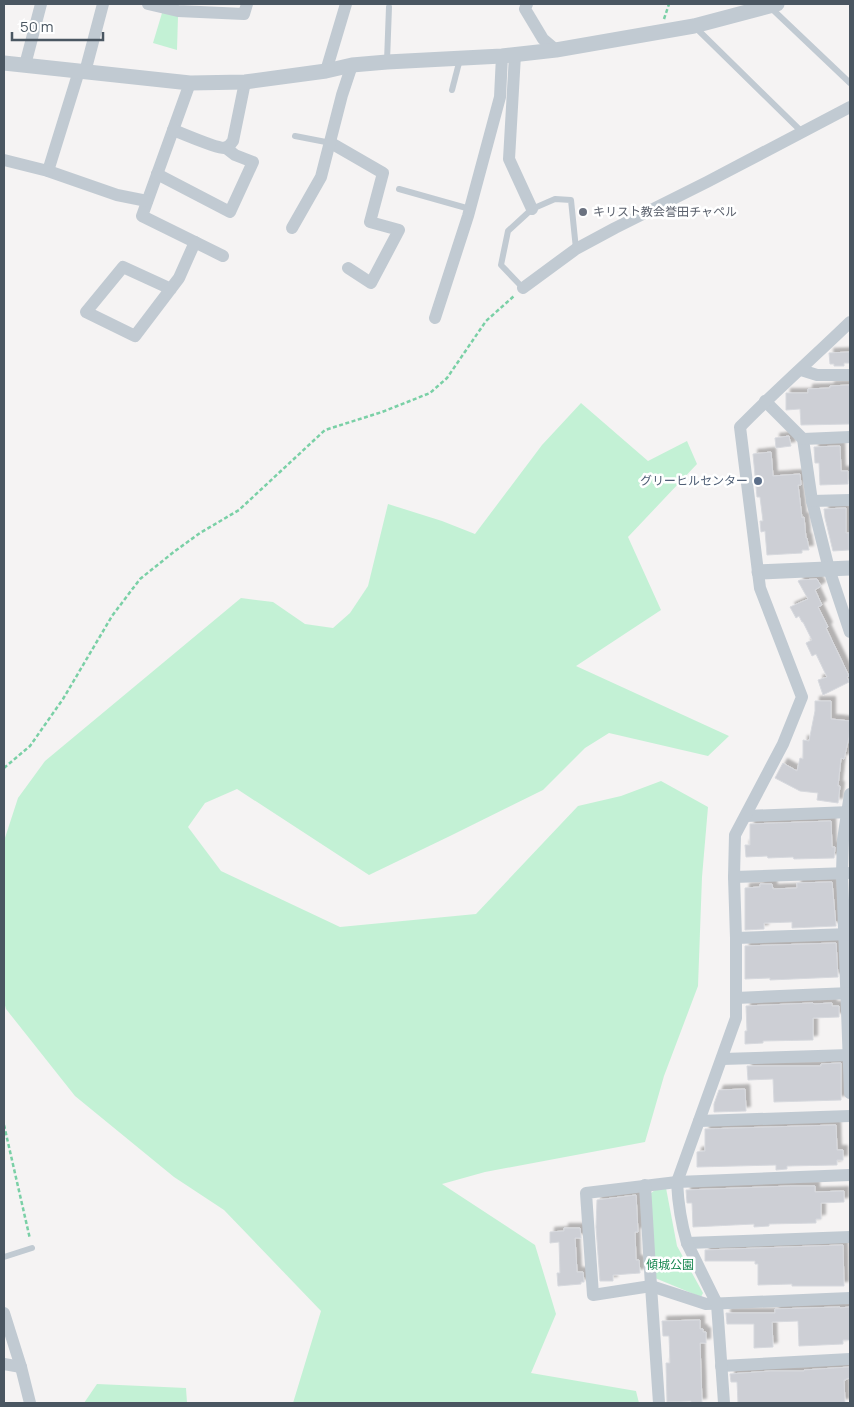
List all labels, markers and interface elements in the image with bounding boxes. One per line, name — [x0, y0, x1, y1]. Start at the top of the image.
scale bar — [12, 10, 104, 42]
text: 50 m — [20, 16, 54, 37]
place label: キリスト教会誉田チャペル — [593, 203, 737, 220]
marker: キリスト教会誉田チャペル — [577, 206, 589, 218]
place label: グリーヒルセンター — [640, 472, 748, 489]
marker: グリーヒルセンター — [752, 475, 764, 487]
park label: 傾城公園 — [646, 1256, 694, 1273]

